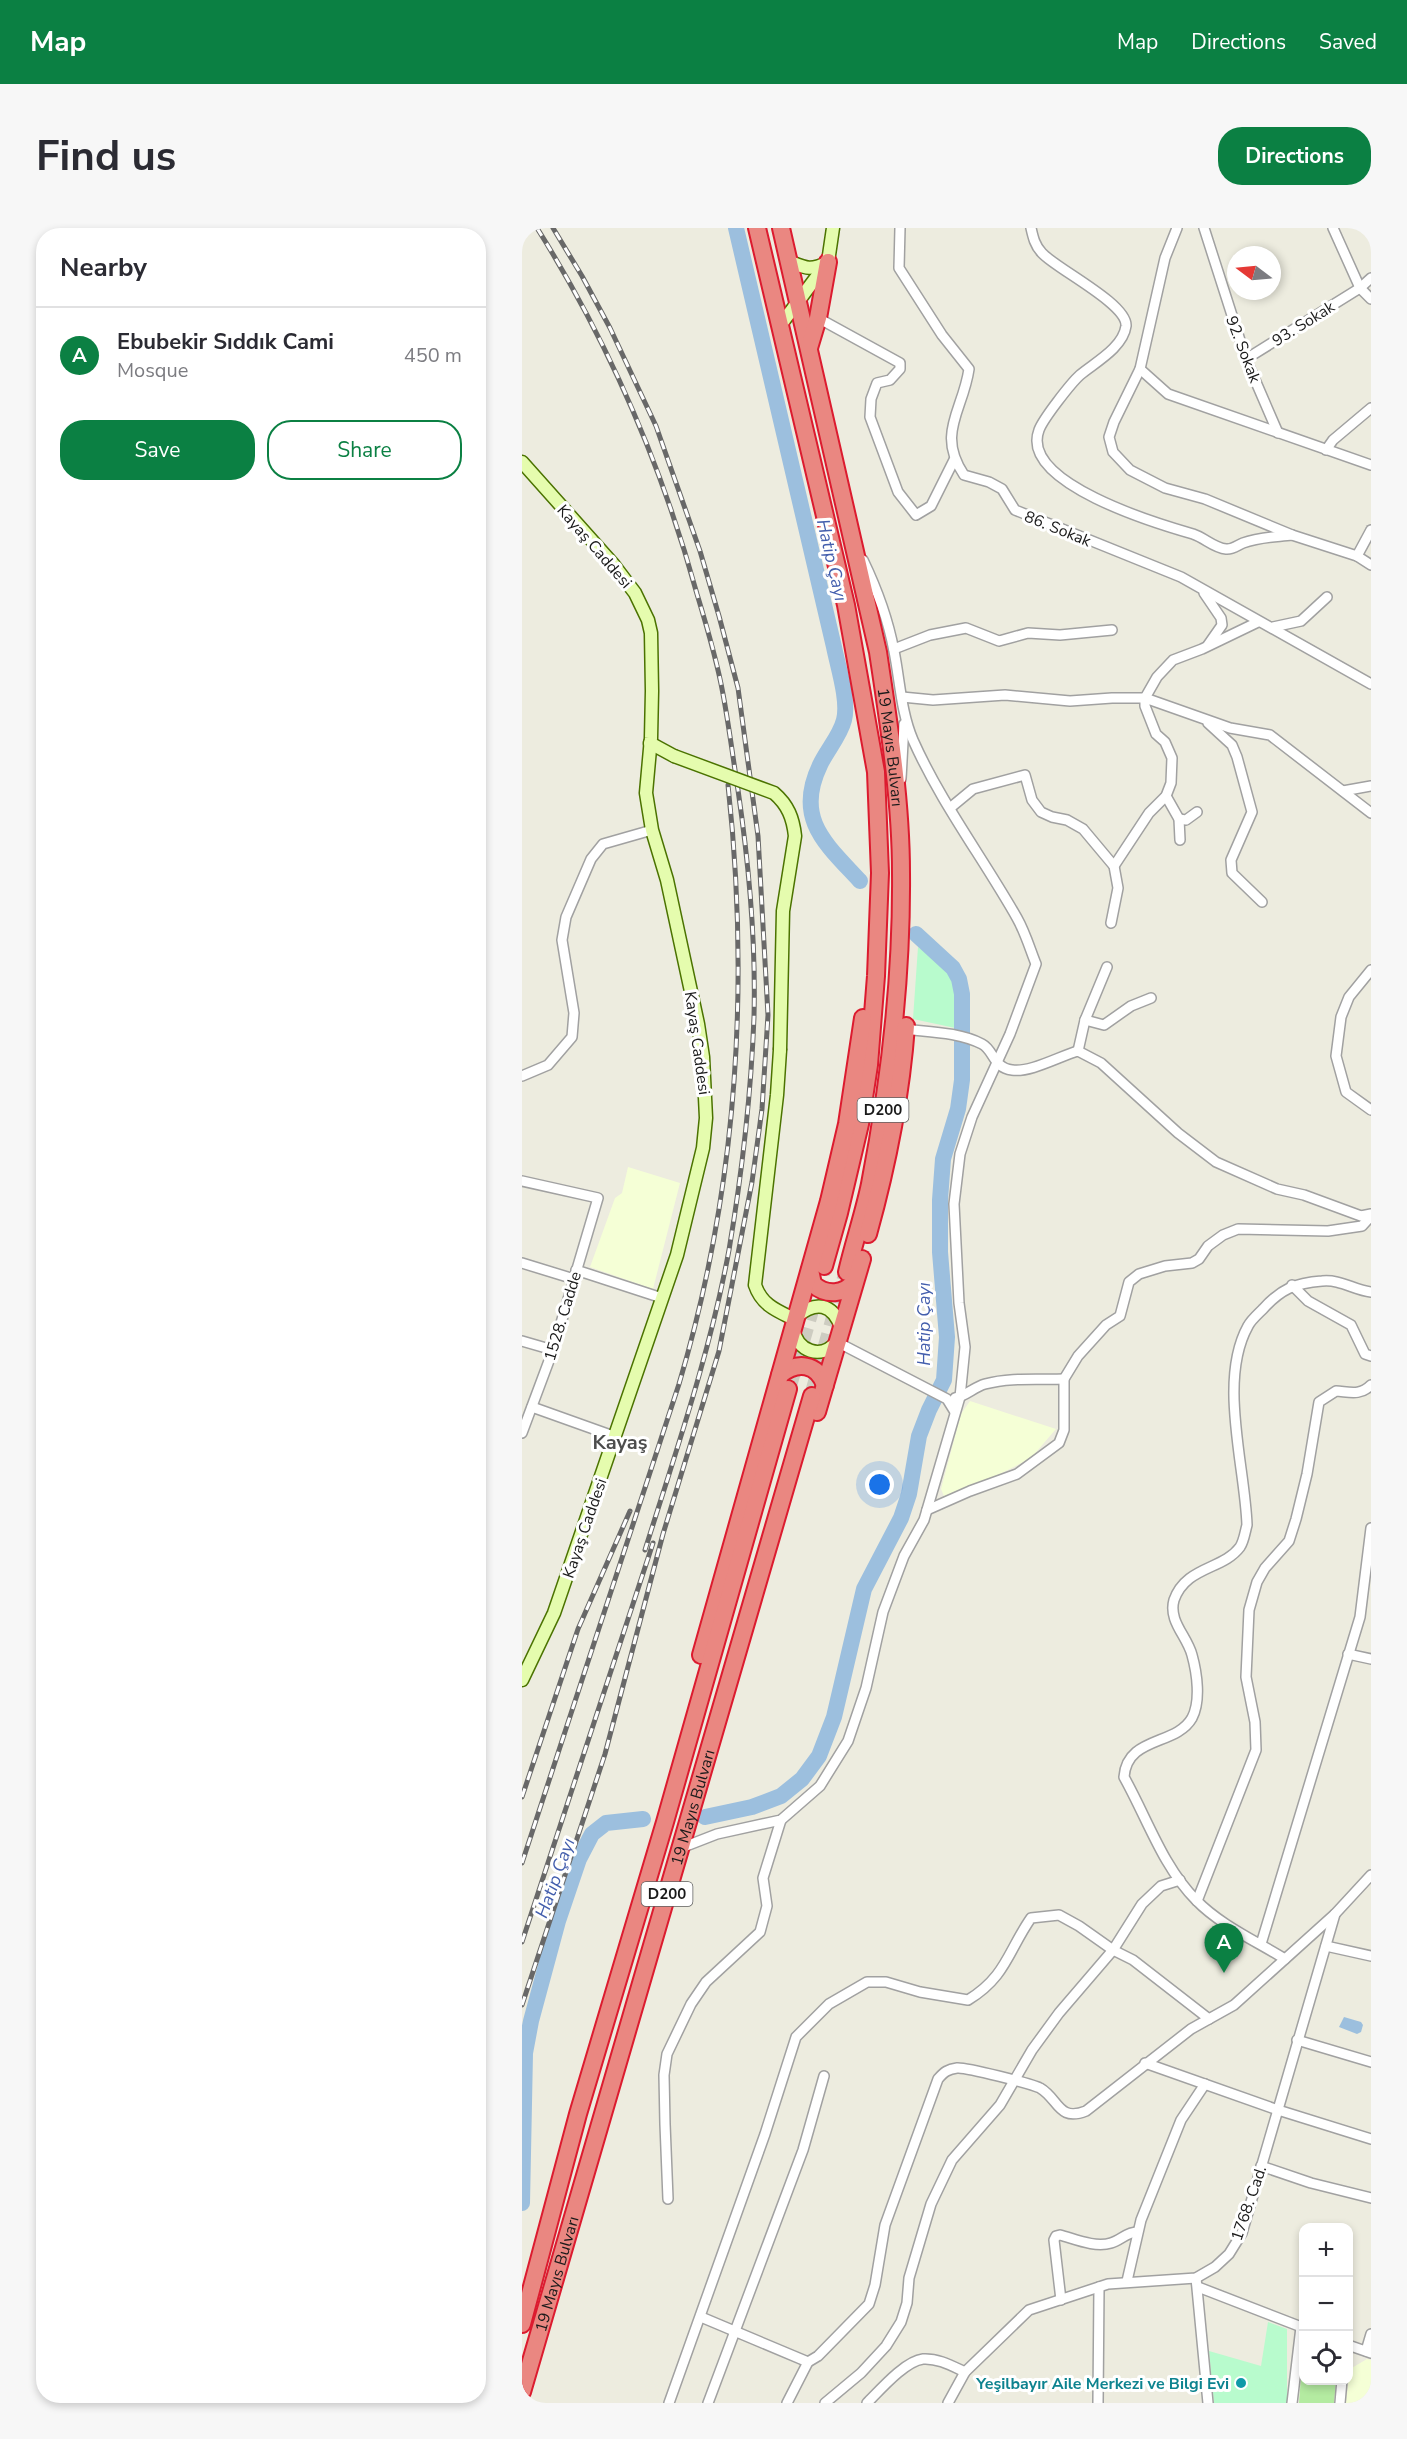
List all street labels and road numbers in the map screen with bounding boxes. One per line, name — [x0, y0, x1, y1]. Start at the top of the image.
street label: 93. Sokak — [1268, 295, 1340, 352]
street label: 92. Sokak — [1220, 313, 1266, 387]
street label: Kayaş Caddesi — [552, 500, 637, 593]
street label: 86. Sokak — [1021, 506, 1095, 553]
street label: 19 Mayıs Bulvarı — [872, 686, 908, 808]
street label: Kayaş Caddesi — [679, 990, 715, 1096]
road number: D200 — [858, 1098, 908, 1122]
street label: 1528. Cadde — [539, 1269, 587, 1364]
street label: Kayaş Caddesi — [558, 1475, 612, 1581]
street label: 19 Mayıs Bulvarı — [666, 1747, 720, 1868]
road number: D200 — [642, 1882, 692, 1906]
street label: 1768. Cad. — [1226, 2163, 1272, 2244]
street label: 19 Mayıs Bulvarı — [530, 2214, 585, 2335]

